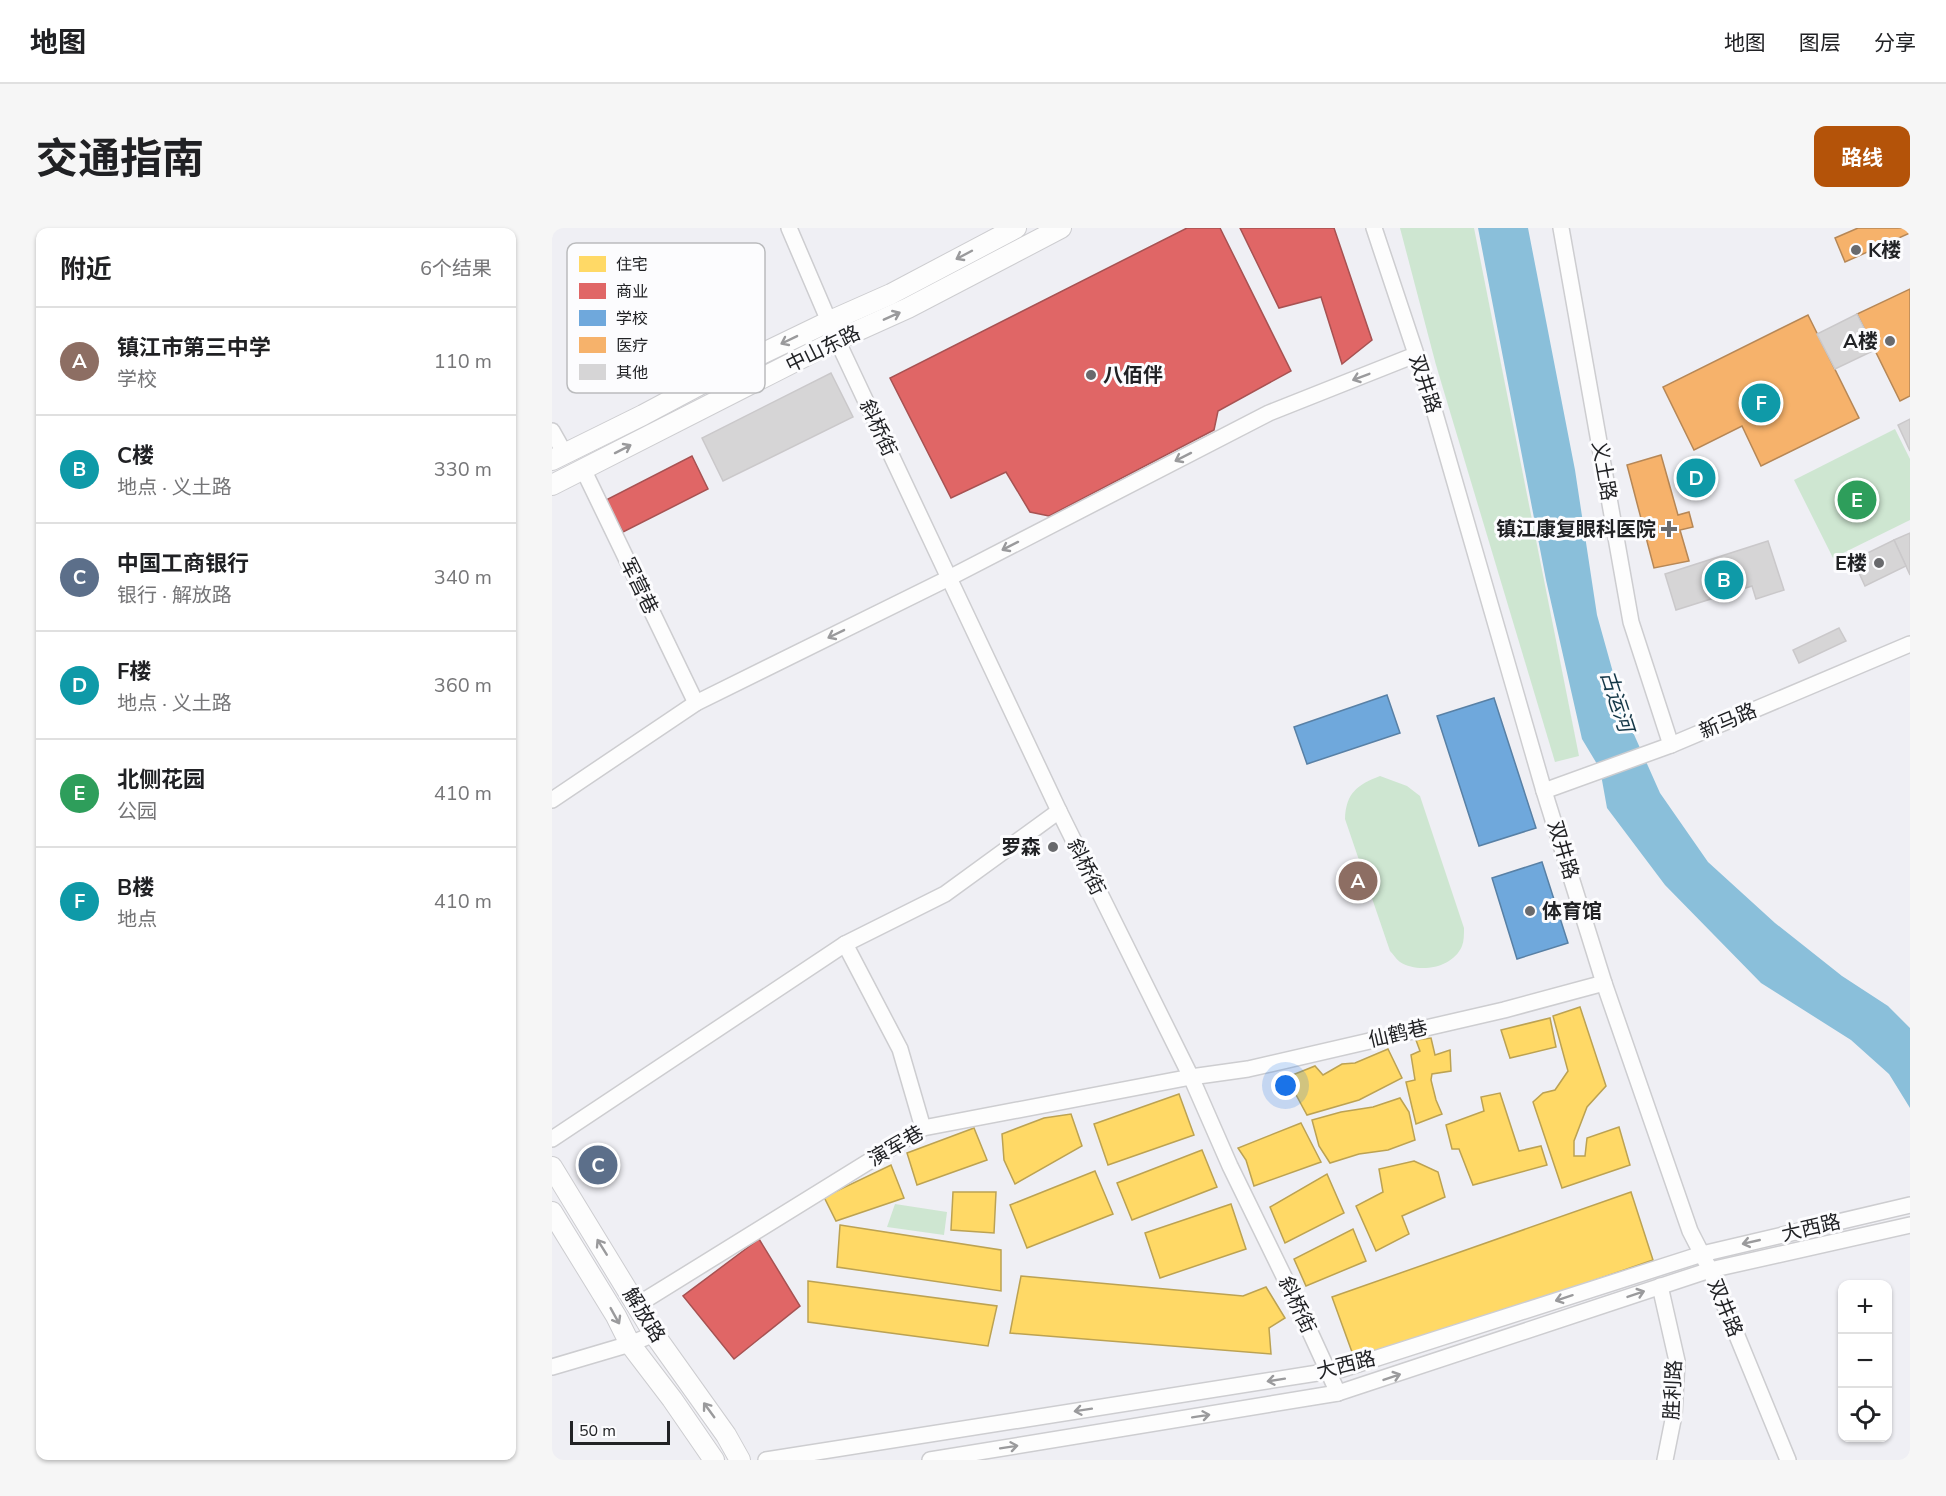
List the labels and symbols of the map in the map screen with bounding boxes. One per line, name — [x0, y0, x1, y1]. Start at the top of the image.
place label: K楼 — [1868, 237, 1901, 264]
legend — [567, 243, 765, 393]
marker: K楼 — [1849, 243, 1863, 257]
one-way arrow — [956, 249, 973, 261]
text: 住宅 — [616, 254, 648, 276]
text: 商业 — [616, 281, 648, 303]
text: 学校 — [616, 308, 648, 330]
one-way arrow — [882, 310, 900, 321]
street label: 中山东路 — [781, 319, 865, 379]
place label: A楼 — [1843, 328, 1878, 355]
marker: A楼 — [1883, 334, 1897, 348]
text: 医疗 — [616, 335, 648, 357]
one-way arrow — [780, 335, 798, 347]
street label: 双井路 — [1403, 351, 1447, 417]
text: 其他 — [616, 362, 648, 384]
place label: 八佰伴 — [1103, 362, 1163, 389]
marker: 八佰伴 — [1084, 368, 1098, 382]
one-way arrow — [1352, 372, 1371, 383]
pin: F — [1742, 380, 1780, 426]
street label: 斜桥街 — [853, 395, 903, 461]
street label: 义土路 — [1585, 439, 1623, 503]
one-way arrow — [614, 443, 631, 455]
one-way arrow — [1175, 451, 1193, 463]
pin: D — [1676, 456, 1716, 500]
pin: E — [1838, 478, 1876, 522]
place label: 镇江康复眼科医院 — [1496, 516, 1656, 543]
marker: 镇江康复眼科医院 — [1660, 520, 1678, 538]
one-way arrow — [1002, 540, 1019, 552]
place label: E楼 — [1835, 550, 1867, 577]
street label: 军营巷 — [614, 553, 664, 619]
marker: E楼 — [1872, 556, 1886, 570]
pin: B — [1704, 558, 1744, 602]
one-way arrow — [827, 628, 845, 640]
water label: 古运河 — [1594, 667, 1641, 739]
street label: 新马路 — [1695, 697, 1761, 745]
street label: 双井路 — [1541, 817, 1585, 883]
place label: 罗森 — [1001, 834, 1041, 861]
street label: 斜桥街 — [1061, 834, 1111, 900]
marker: 罗森 — [1046, 840, 1060, 854]
pin: A — [1338, 858, 1378, 904]
place label: 体育馆 — [1542, 898, 1602, 925]
marker: 体育馆 — [1523, 904, 1537, 918]
street label: 仙鹤巷 — [1366, 1014, 1430, 1054]
your location — [1271, 1071, 1300, 1100]
street label: 演军巷 — [863, 1119, 929, 1173]
pin: C — [578, 1142, 618, 1188]
street label: 大西路 — [1779, 1208, 1843, 1248]
one-way arrow — [1742, 1237, 1761, 1249]
one-way arrow — [596, 1239, 608, 1256]
street label: 斜桥街 — [1272, 1272, 1322, 1338]
street label: 双井路 — [1701, 1275, 1749, 1341]
street label: 解放路 — [617, 1282, 671, 1348]
one-way arrow — [1626, 1287, 1645, 1298]
one-way arrow — [1555, 1293, 1574, 1304]
one-way arrow — [609, 1307, 621, 1324]
street label: 大西路 — [1314, 1345, 1378, 1385]
street label: 胜利路 — [1658, 1359, 1688, 1421]
one-way arrow — [1382, 1370, 1401, 1381]
one-way arrow — [1267, 1374, 1286, 1385]
one-way arrow — [703, 1403, 715, 1419]
one-way arrow — [1074, 1405, 1094, 1416]
one-way arrow — [1191, 1410, 1211, 1421]
scale bar — [570, 1418, 670, 1446]
one-way arrow — [999, 1441, 1018, 1452]

